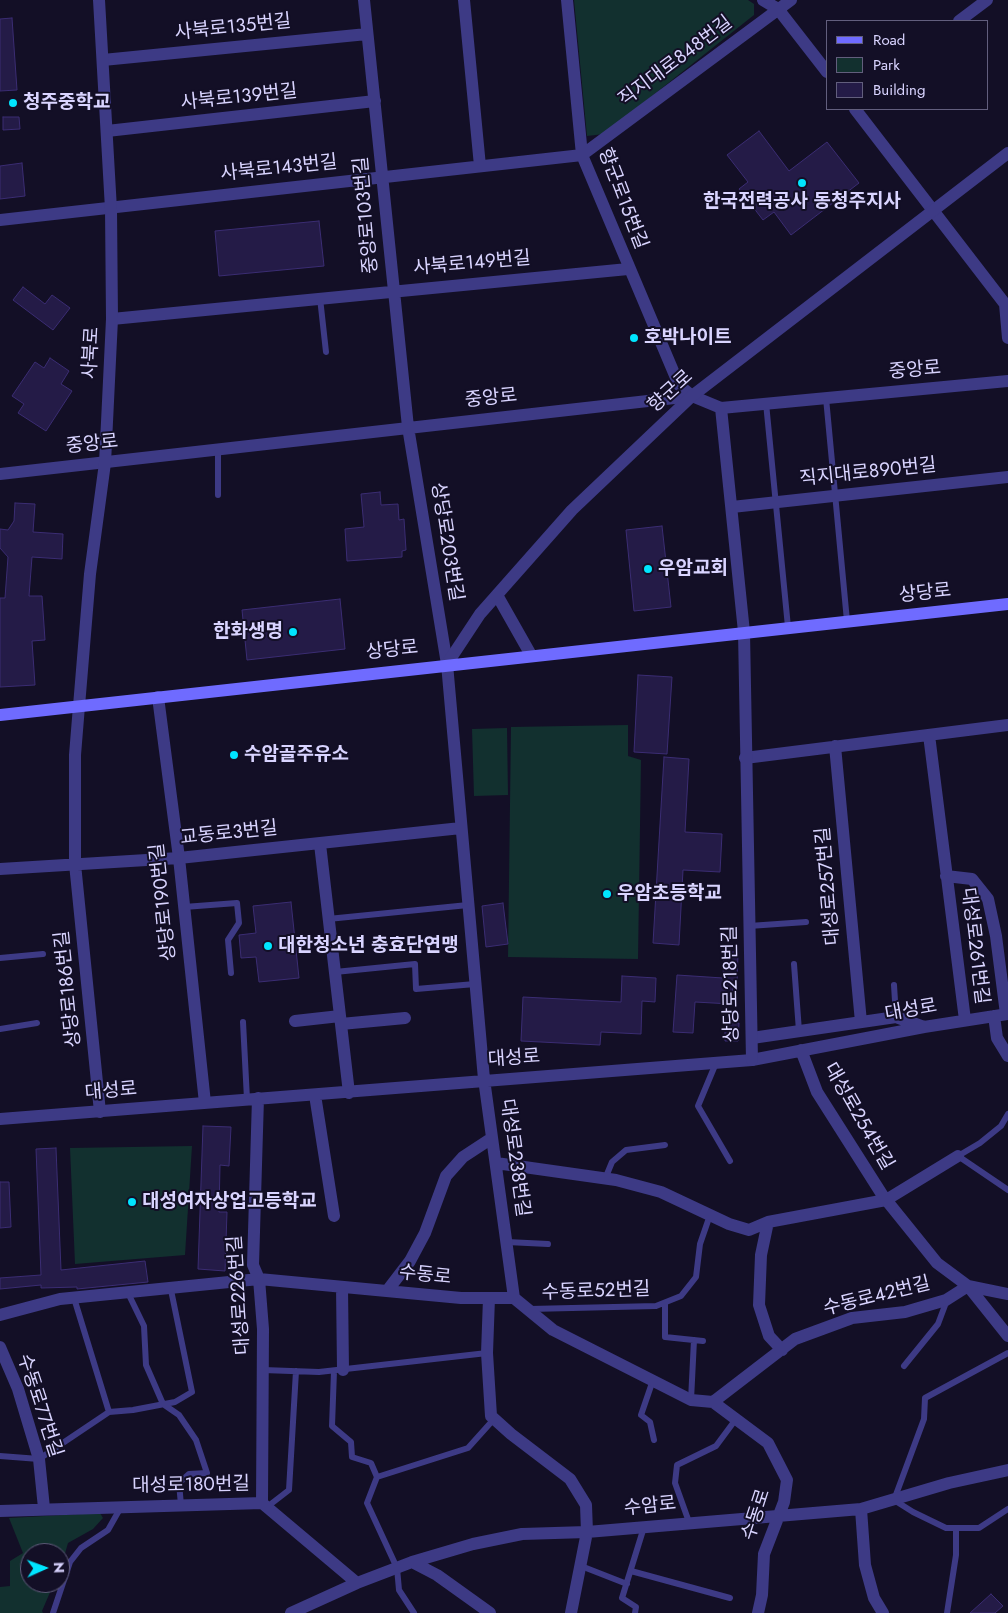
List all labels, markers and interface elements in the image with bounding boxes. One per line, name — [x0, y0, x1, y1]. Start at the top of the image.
street label: 사북로135번길 — [174, 11, 292, 45]
street label: 직지대로848번길 — [615, 12, 737, 112]
legend — [826, 20, 988, 110]
text: Road — [873, 29, 905, 51]
text: Park — [873, 54, 900, 76]
text: Building — [873, 79, 925, 101]
street label: 사북로139번길 — [179, 81, 299, 115]
place label: 청주중학교 — [23, 92, 110, 114]
marker: 청주중학교 — [7, 97, 19, 109]
street label: 향군로15번길 — [592, 145, 652, 253]
street label: 사북로143번길 — [219, 152, 339, 186]
street label: 중앙로103번길 — [351, 155, 383, 275]
marker: 한국전력공사 동청주지사 — [796, 177, 808, 189]
place label: 한국전력공사 동청주지사 — [703, 191, 901, 213]
street label: 사북로149번길 — [412, 248, 532, 280]
street label: 사북로 — [79, 326, 105, 380]
place label: 호박나이트 — [644, 327, 731, 349]
marker: 호박나이트 — [628, 332, 640, 344]
street label: 중앙로 — [888, 357, 942, 385]
street label: 향군로 — [644, 366, 698, 418]
street label: 중앙로 — [464, 385, 518, 413]
street label: 중앙로 — [65, 431, 119, 459]
street label: 직지대로890번길 — [798, 454, 938, 492]
street label: 상당로203번길 — [425, 481, 467, 603]
place label: 우암교회 — [658, 558, 728, 580]
marker: 우암교회 — [642, 563, 654, 575]
street label: 상당로 — [898, 580, 952, 608]
place label: 한화생명 — [213, 621, 283, 643]
marker: 한화생명 — [287, 626, 299, 638]
street label: 상당로 — [365, 637, 419, 665]
place label: 수암골주유소 — [244, 744, 349, 766]
marker: 수암골주유소 — [228, 749, 240, 761]
street label: 교동로3번길 — [179, 818, 279, 850]
street label: 대성로257번길 — [812, 826, 846, 946]
street label: 상당로190번길 — [146, 842, 182, 962]
place label: 우암초등학교 — [617, 883, 722, 905]
street label: 대성로261번길 — [956, 886, 992, 1006]
marker: 우암초등학교 — [601, 888, 613, 900]
street label: 상당로218번길 — [720, 925, 744, 1043]
street label: 상당로186번길 — [52, 929, 86, 1049]
place label: 대한청소년 충효단연맹 — [278, 935, 458, 957]
marker: 대한청소년 충효단연맹 — [262, 940, 274, 952]
street label: 대성로 — [883, 995, 939, 1027]
street label: 대성로 — [487, 1046, 541, 1072]
street label: 대성로254번길 — [818, 1059, 898, 1175]
street label: 대성로 — [84, 1078, 138, 1106]
street label: 대성로238번길 — [494, 1098, 534, 1218]
place label: 대성여자상업고등학교 — [142, 1191, 317, 1213]
marker: 대성여자상업고등학교 — [126, 1196, 138, 1208]
street label: 대성로226번길 — [224, 1234, 256, 1356]
street label: 수동로 — [398, 1262, 452, 1290]
street label: 수동로42번길 — [821, 1273, 933, 1321]
street label: 수동로52번길 — [541, 1279, 651, 1305]
street label: 수동로77번길 — [12, 1351, 66, 1461]
street label: 대성로180번길 — [132, 1474, 250, 1498]
street label: 수동로 — [738, 1487, 776, 1543]
street label: 수암로 — [623, 1493, 677, 1521]
north arrow — [20, 1543, 70, 1593]
text: N — [49, 1562, 69, 1573]

